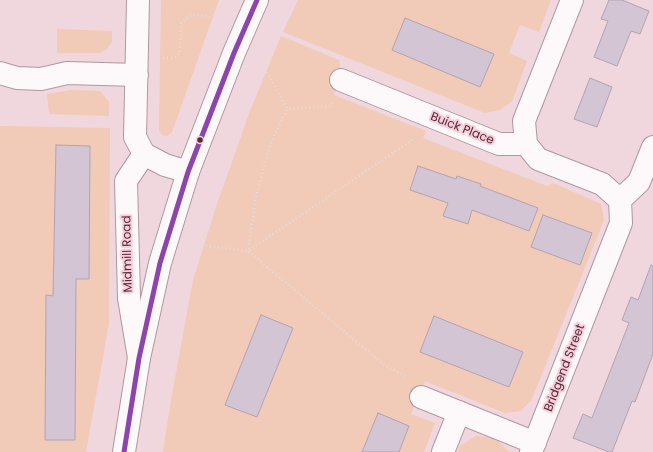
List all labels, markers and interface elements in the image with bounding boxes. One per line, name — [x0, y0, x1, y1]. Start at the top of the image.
street label: Buick Place — [428, 110, 496, 148]
unlabelled marker — [195, 135, 205, 145]
street label: Midmill Road — [120, 215, 136, 293]
street label: Bridgend Street — [542, 322, 588, 414]

